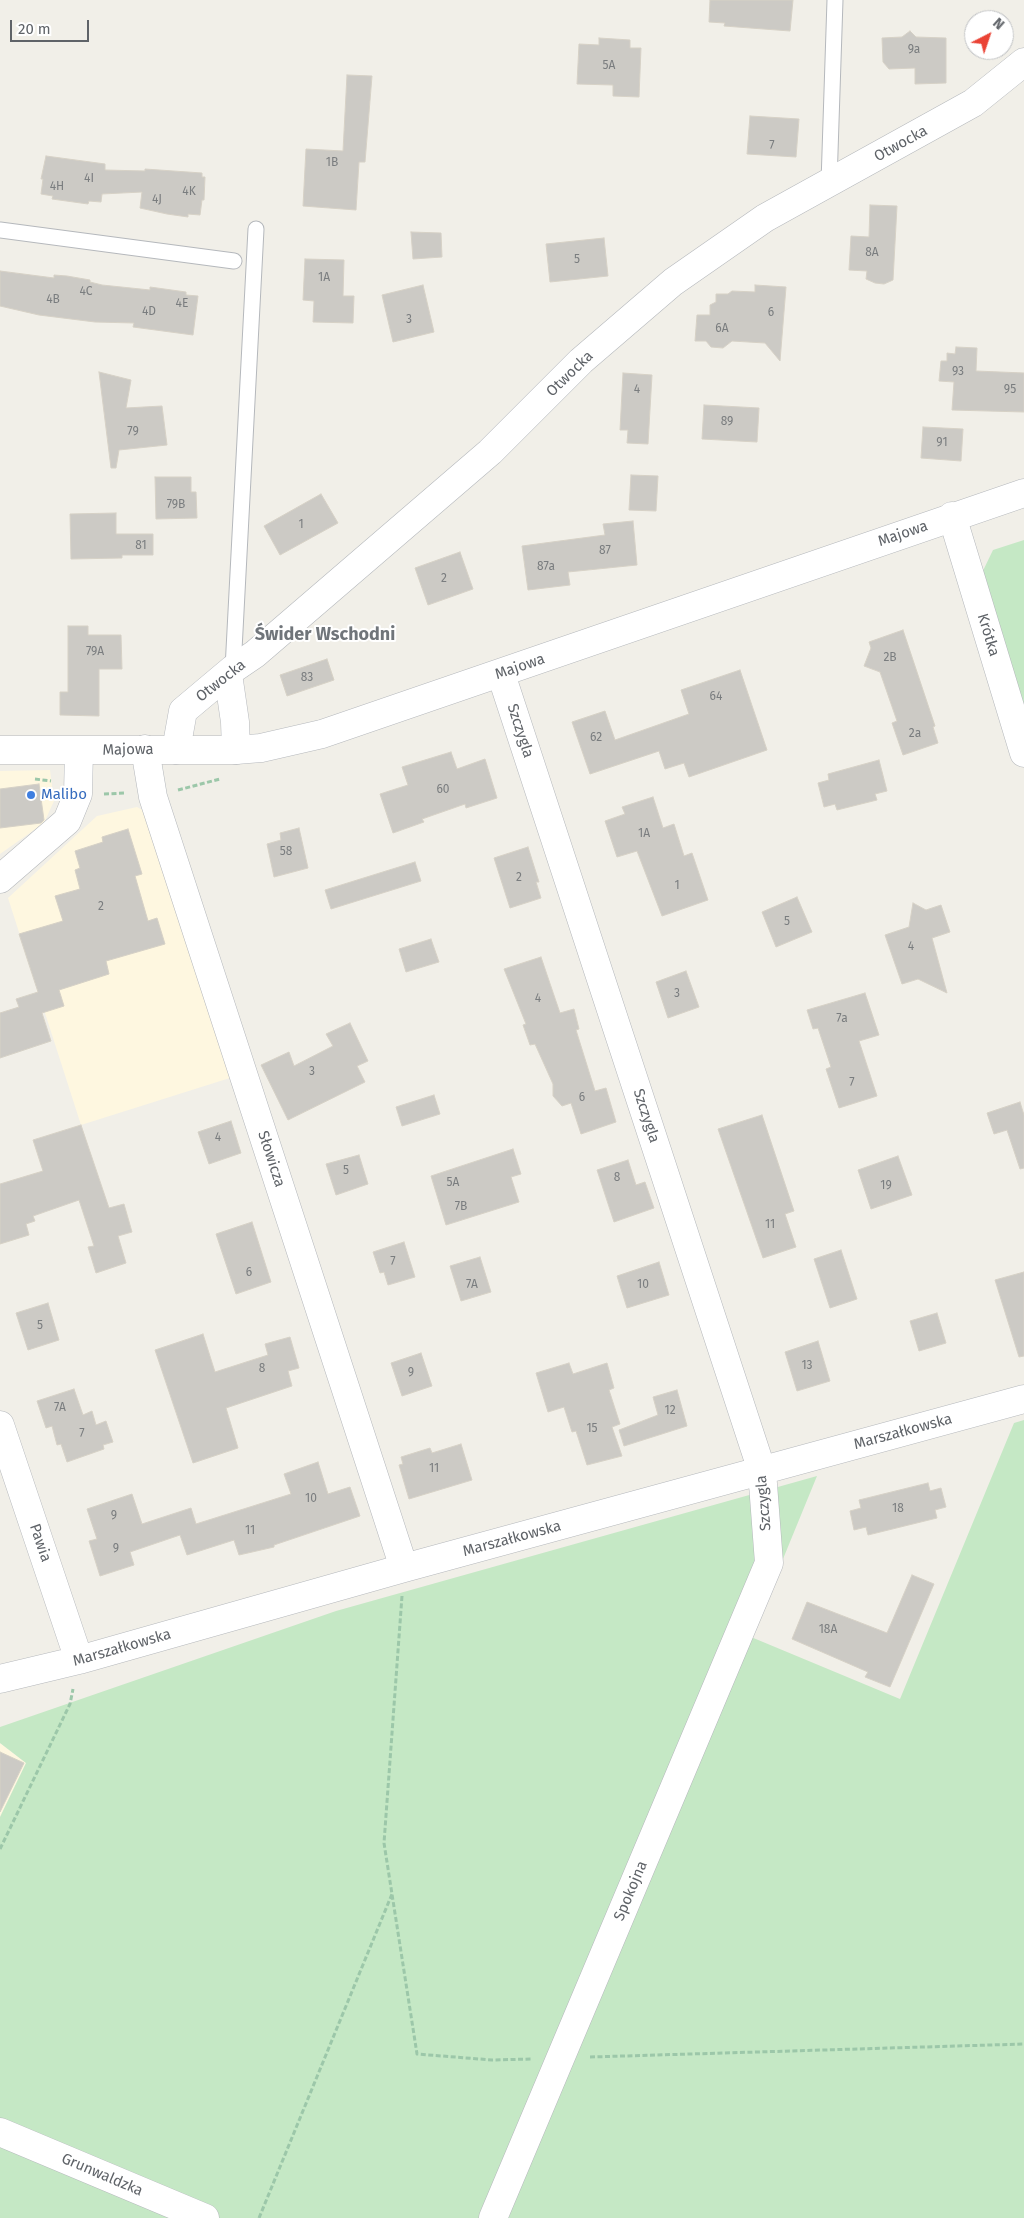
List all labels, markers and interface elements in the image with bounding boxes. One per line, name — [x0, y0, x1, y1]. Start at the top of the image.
scale bar — [12, 10, 91, 42]
north arrow — [964, 10, 1014, 60]
text: N — [989, 15, 1008, 34]
text: 20 m — [18, 20, 51, 38]
house number: 9a — [908, 43, 920, 57]
house number: 5A — [603, 59, 615, 73]
street label: Otwocka — [871, 122, 931, 166]
house number: 7 — [769, 139, 775, 153]
house number: 1B — [326, 156, 338, 170]
house number: 4I — [84, 172, 94, 186]
house number: 4H — [50, 180, 64, 194]
house number: 4K — [182, 185, 196, 199]
house number: 4J — [152, 193, 162, 207]
house number: 8A — [865, 246, 879, 260]
house number: 5 — [574, 253, 580, 267]
house number: 1A — [318, 271, 330, 285]
house number: 4C — [79, 285, 93, 299]
house number: 4B — [46, 293, 60, 307]
house number: 4E — [176, 297, 188, 311]
house number: 4D — [142, 305, 156, 319]
house number: 6 — [768, 306, 774, 320]
house number: 3 — [406, 313, 412, 327]
house number: 6A — [715, 322, 729, 336]
street label: Otwocka — [543, 347, 597, 401]
house number: 93 — [952, 365, 964, 379]
house number: 4 — [634, 383, 640, 397]
house number: 95 — [1004, 383, 1016, 397]
house number: 89 — [721, 415, 733, 429]
house number: 79 — [127, 425, 139, 439]
house number: 91 — [936, 436, 948, 450]
house number: 79B — [167, 498, 185, 512]
street label: Majowa — [876, 517, 930, 551]
house number: 1 — [298, 518, 304, 532]
house number: 81 — [135, 539, 147, 553]
house number: 87 — [599, 544, 611, 558]
house number: 87a — [537, 560, 555, 574]
house number: 2 — [441, 572, 447, 586]
street label: Krótka — [973, 611, 1003, 659]
district label: Świder Wschodni — [255, 624, 395, 646]
house number: 79A — [86, 645, 104, 659]
street label: Majowa — [493, 650, 547, 684]
house number: 2B — [883, 651, 897, 665]
street label: Otwocka — [193, 656, 249, 706]
house number: 83 — [301, 671, 313, 685]
house number: 64 — [710, 690, 722, 704]
street label: Szczygla — [503, 702, 537, 760]
house number: 2a — [909, 727, 921, 741]
house number: 62 — [590, 731, 602, 745]
street label: Majowa — [102, 741, 154, 759]
house number: 60 — [436, 783, 450, 797]
place label: Malibo — [41, 786, 87, 804]
marker: Malibo — [25, 789, 37, 801]
house number: 1A — [638, 827, 650, 841]
house number: 58 — [280, 845, 292, 859]
house number: 2 — [516, 871, 522, 885]
house number: 1 — [674, 879, 680, 893]
house number: 2 — [98, 900, 104, 914]
house number: 5 — [784, 915, 790, 929]
house number: 4 — [908, 940, 914, 954]
house number: 3 — [674, 987, 680, 1001]
house number: 4 — [535, 992, 541, 1006]
house number: 7a — [836, 1012, 848, 1026]
house number: 3 — [309, 1065, 315, 1079]
house number: 7 — [849, 1076, 855, 1090]
street label: Szczygla — [629, 1087, 663, 1145]
house number: 6 — [579, 1091, 585, 1105]
street label: Słowicza — [253, 1129, 289, 1189]
house number: 4 — [215, 1131, 221, 1145]
house number: 5 — [343, 1164, 349, 1178]
house number: 8 — [614, 1171, 620, 1185]
house number: 5A — [447, 1176, 459, 1190]
house number: 19 — [880, 1179, 892, 1193]
house number: 7B — [455, 1200, 467, 1214]
house number: 11 — [765, 1218, 775, 1232]
house number: 7 — [390, 1255, 396, 1269]
house number: 6 — [246, 1266, 252, 1280]
house number: 7A — [466, 1278, 478, 1292]
house number: 10 — [637, 1278, 649, 1292]
house number: 5 — [37, 1319, 43, 1333]
house number: 13 — [801, 1359, 813, 1373]
house number: 8 — [259, 1362, 265, 1376]
house number: 9 — [408, 1366, 414, 1380]
house number: 7A — [54, 1401, 66, 1415]
house number: 12 — [664, 1404, 676, 1418]
street label: Marszałkowska — [852, 1410, 954, 1454]
house number: 15 — [586, 1422, 598, 1436]
house number: 7 — [79, 1427, 85, 1441]
house number: 11 — [429, 1462, 439, 1476]
street label: Szczygla — [753, 1474, 775, 1532]
house number: 10 — [305, 1492, 317, 1506]
house number: 18 — [892, 1502, 904, 1516]
house number: 9 — [111, 1509, 117, 1523]
street label: Marszałkowska — [461, 1517, 563, 1561]
street label: Pawia — [25, 1522, 55, 1564]
house number: 11 — [245, 1524, 255, 1538]
house number: 9 — [113, 1542, 119, 1556]
house number: 18A — [819, 1623, 837, 1637]
street label: Marszałkowska — [71, 1625, 173, 1671]
street label: Spokojna — [610, 1858, 652, 1924]
street label: Grunwaldzka — [59, 2150, 145, 2200]

